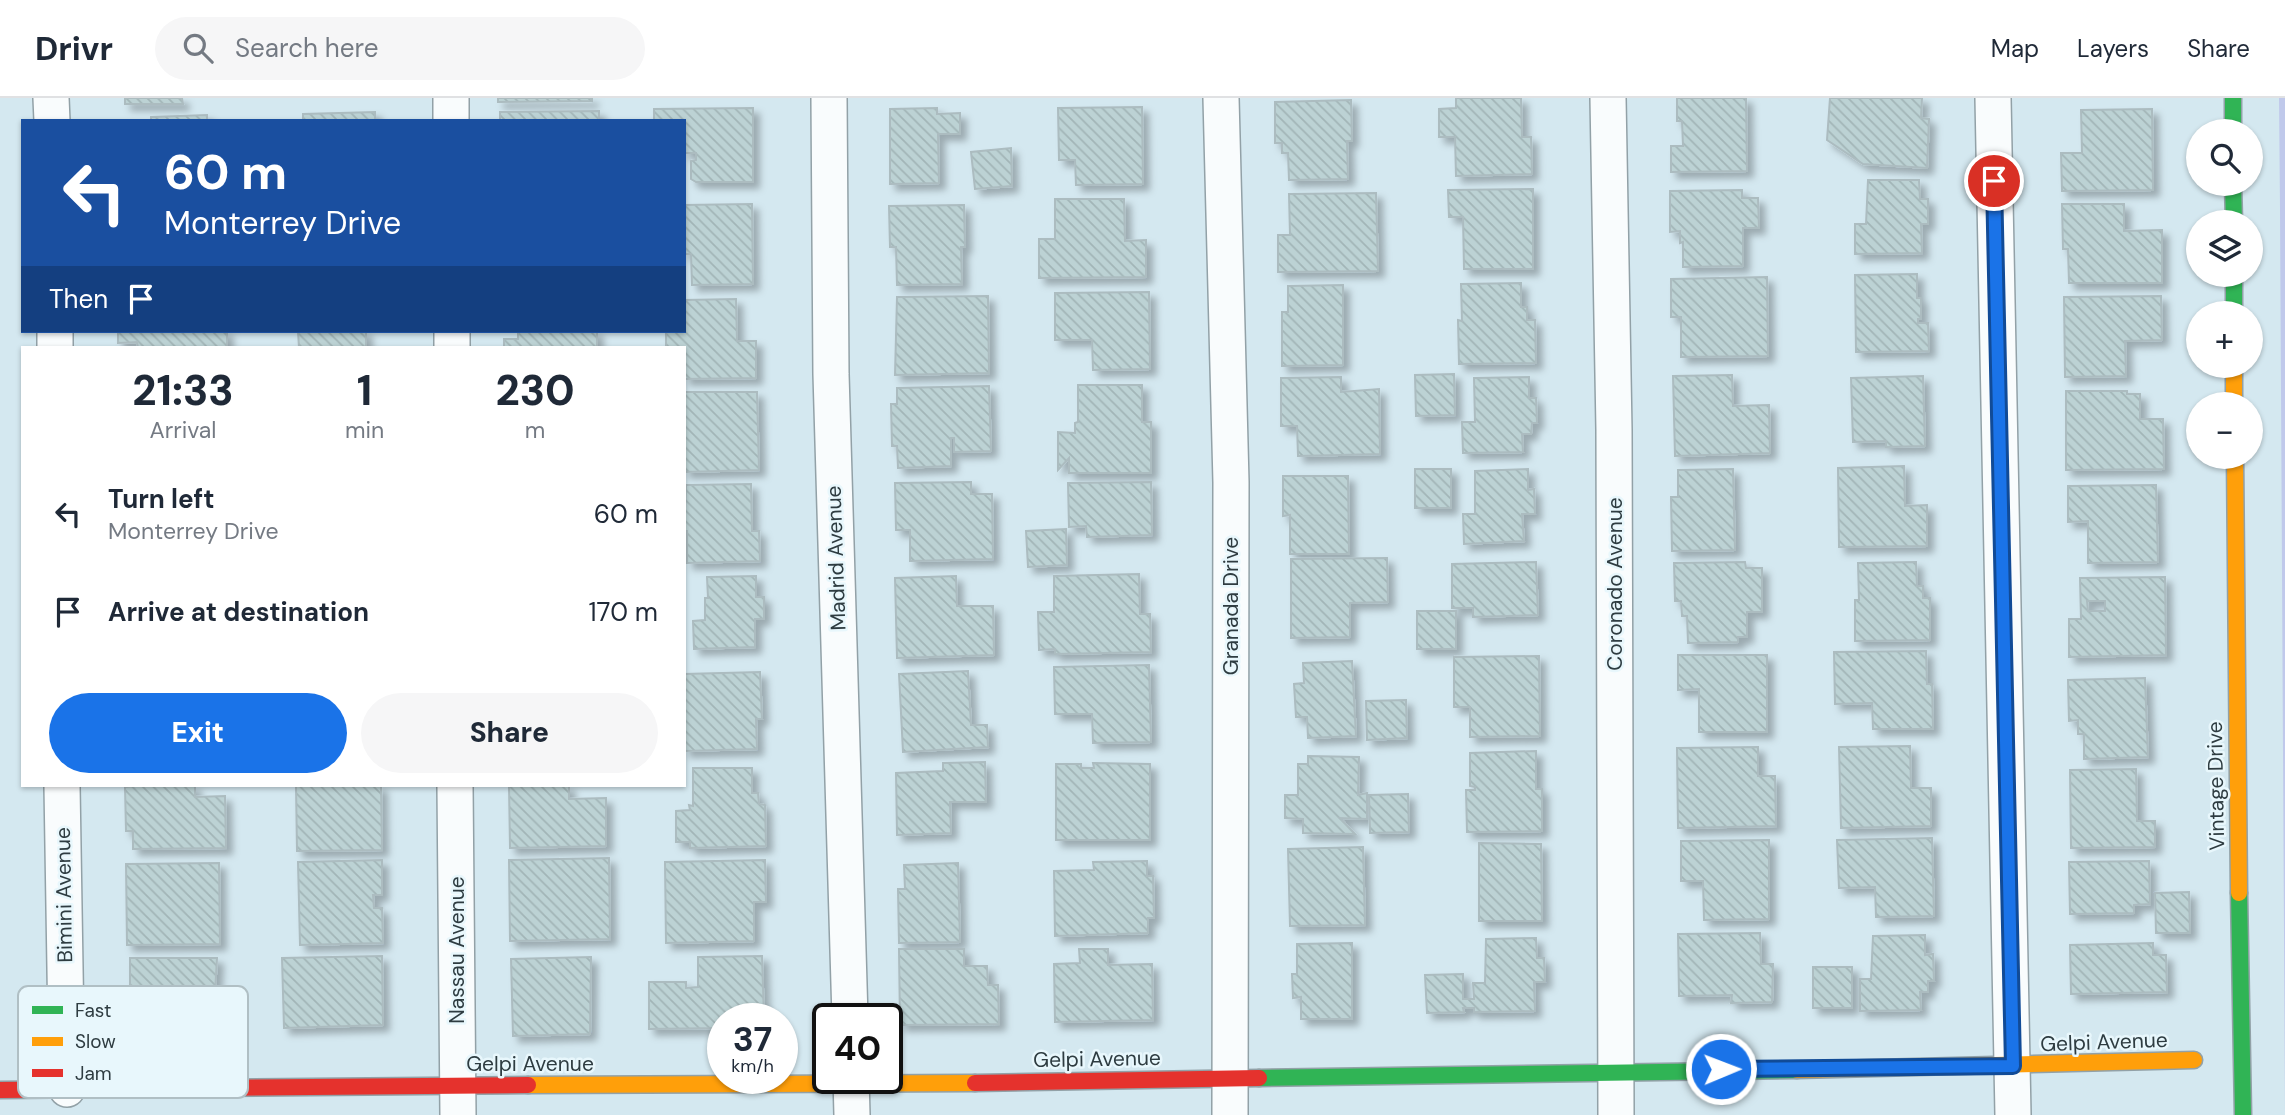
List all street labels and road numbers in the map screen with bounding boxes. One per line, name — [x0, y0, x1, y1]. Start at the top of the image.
street label: Madrid Avenue — [819, 485, 853, 631]
street label: Coronado Avenue — [1601, 497, 1629, 671]
street label: Granada Drive — [1217, 537, 1245, 675]
street label: Vintage Drive — [2201, 721, 2231, 851]
street label: Bimini Avenue — [49, 827, 79, 963]
street label: Nassau Avenue — [443, 876, 471, 1024]
street label: Gelpi Avenue — [2040, 1026, 2168, 1058]
street label: Gelpi Avenue — [1033, 1044, 1161, 1074]
street label: Gelpi Avenue — [466, 1050, 594, 1078]

